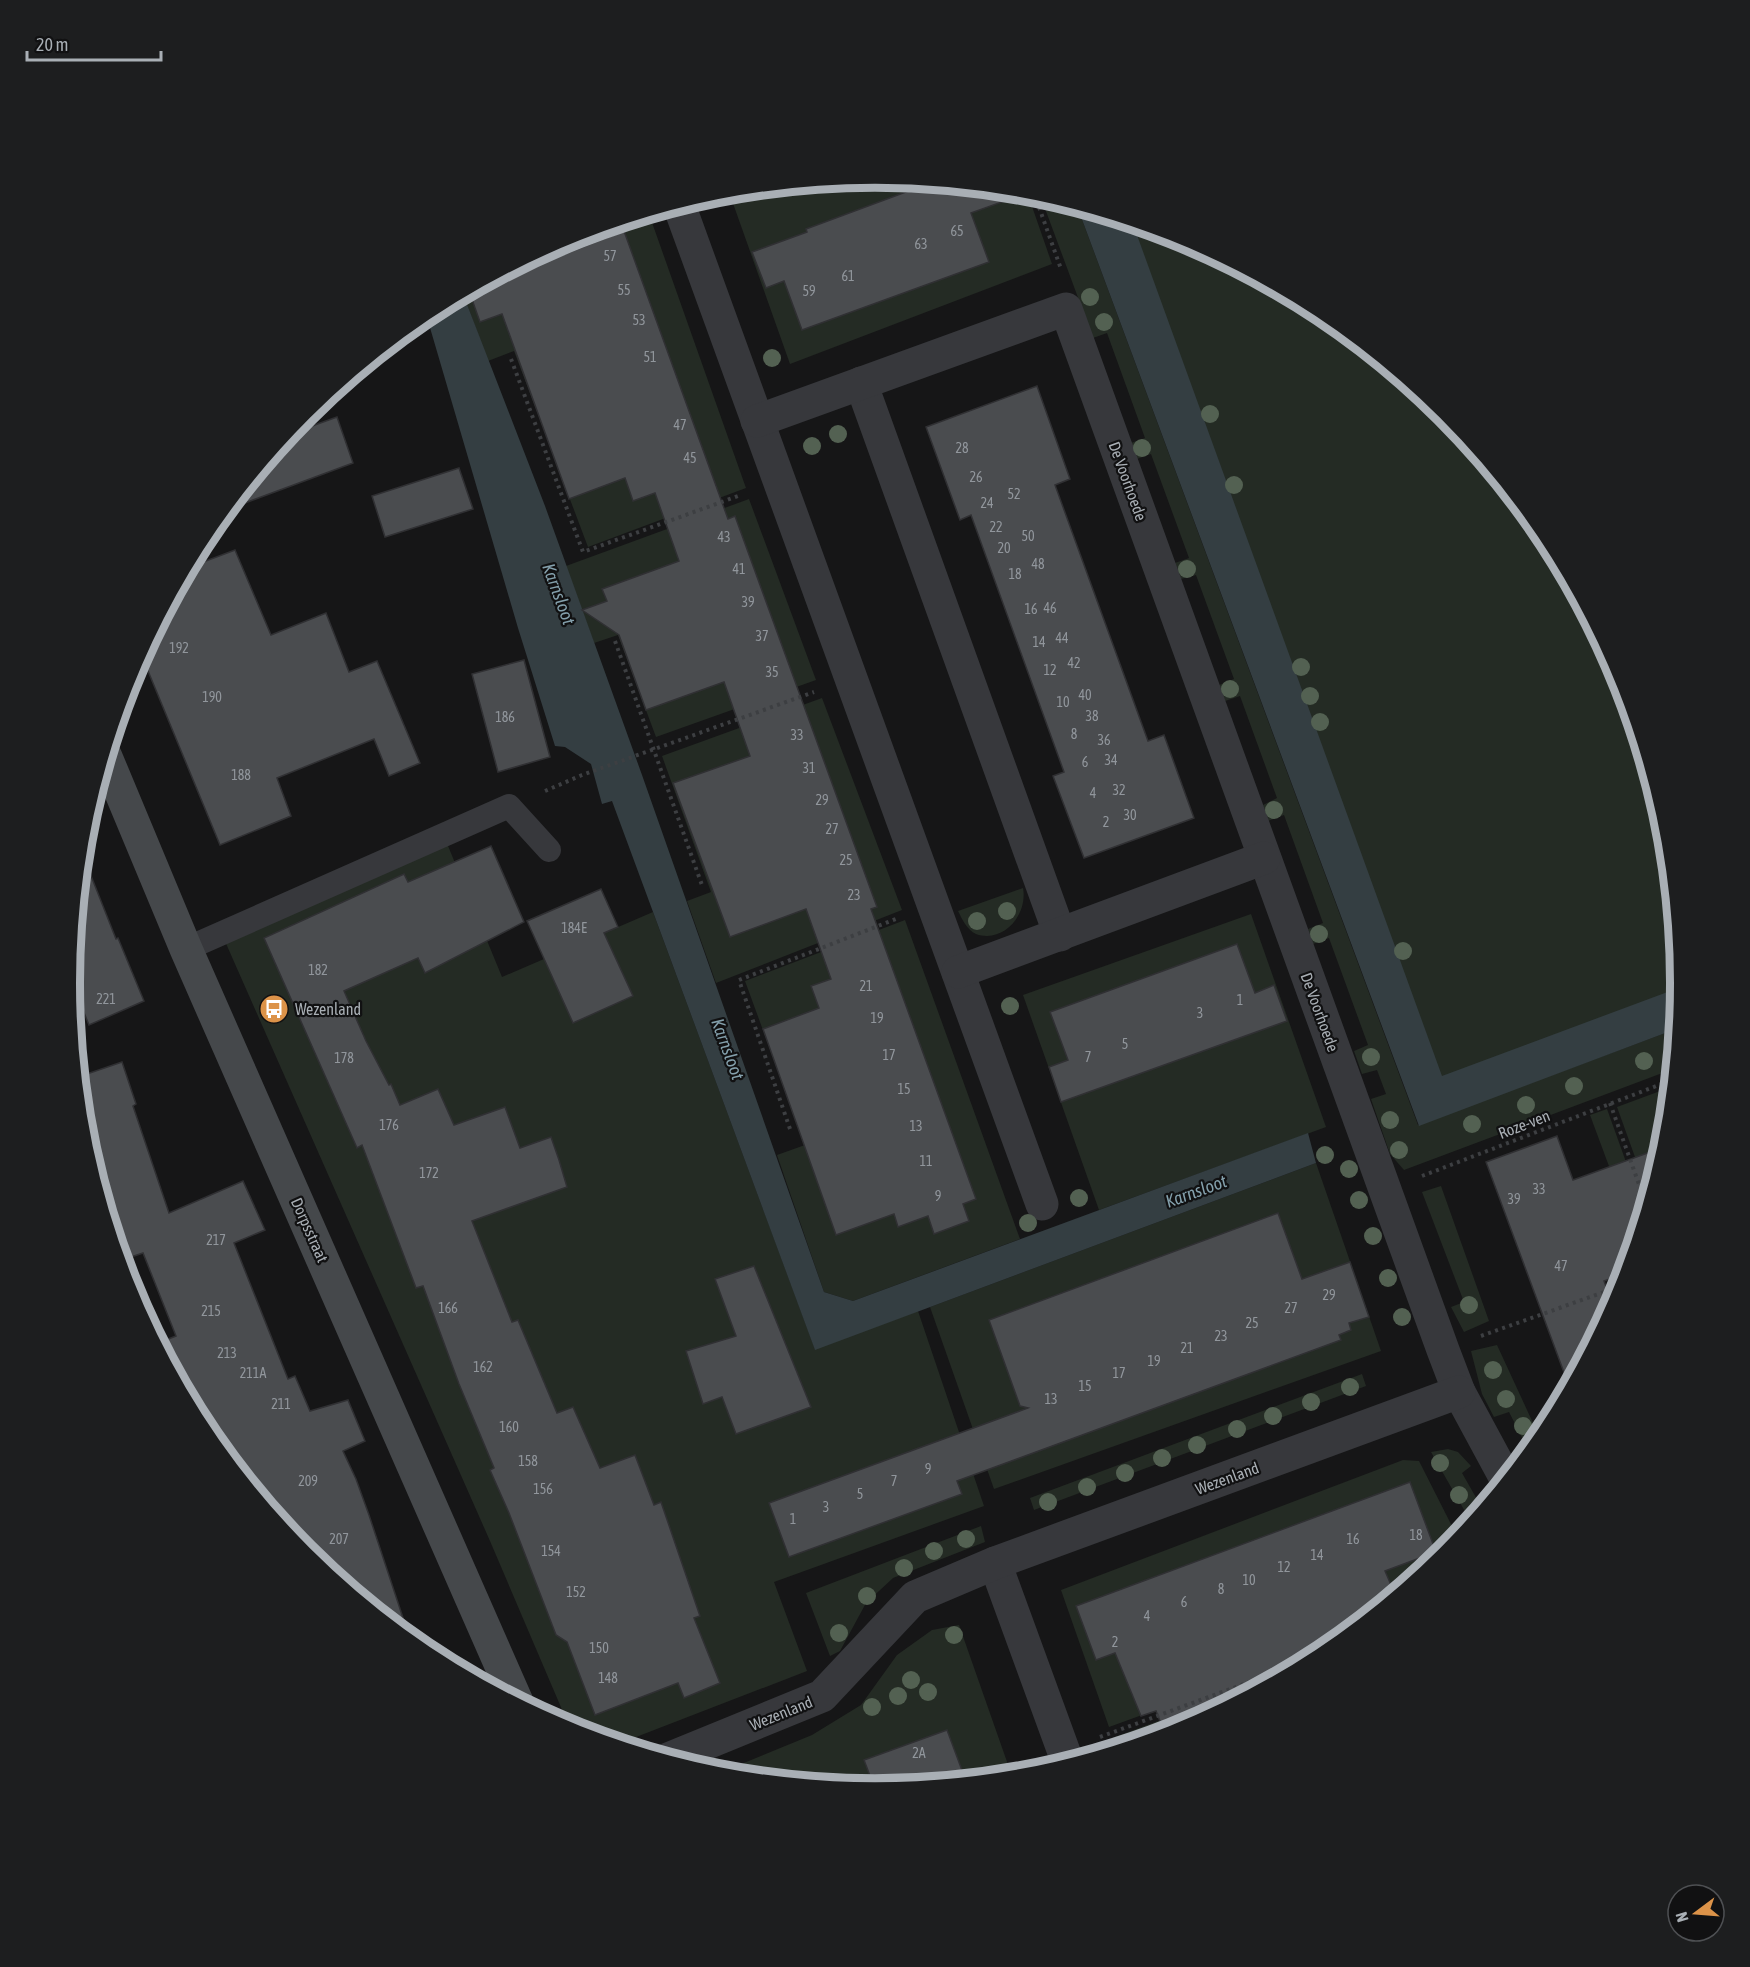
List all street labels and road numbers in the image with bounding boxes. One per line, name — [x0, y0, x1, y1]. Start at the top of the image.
street label: De Voorhoede — [1105, 439, 1151, 523]
street label: De Voorhoede — [1297, 970, 1343, 1054]
street label: Roze-ven — [1496, 1106, 1552, 1142]
street label: Dorpsstraat — [287, 1195, 332, 1266]
street label: Wezenland — [1193, 1458, 1261, 1498]
street label: Wezenland — [747, 1692, 815, 1734]

